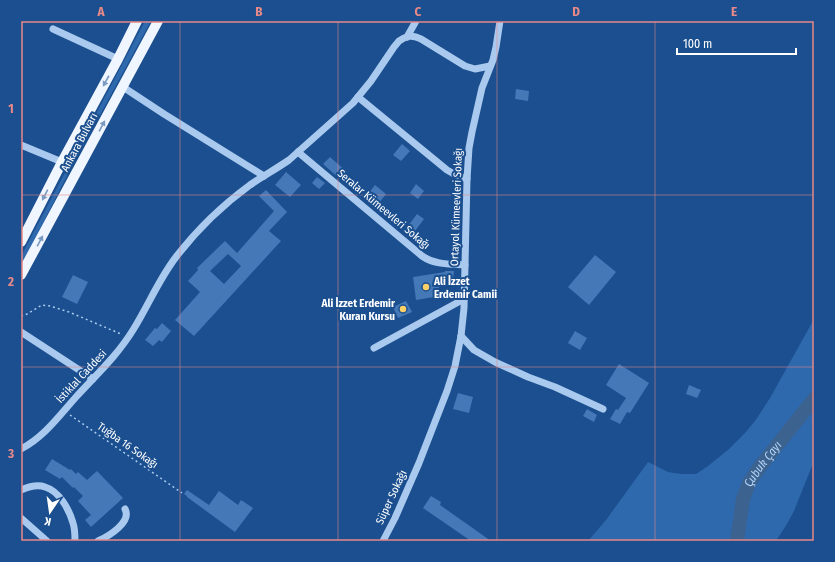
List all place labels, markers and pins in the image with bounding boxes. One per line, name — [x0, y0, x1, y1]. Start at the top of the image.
place label: Ali İzzet Erdemir Camii — [433, 275, 497, 301]
marker: Ali İzzet Erdemir Camii — [421, 282, 431, 292]
place label: Ali İzzet Erdemir Kuran Kursu — [320, 297, 396, 323]
marker: Ali İzzet Erdemir Kuran Kursu — [398, 304, 408, 314]

